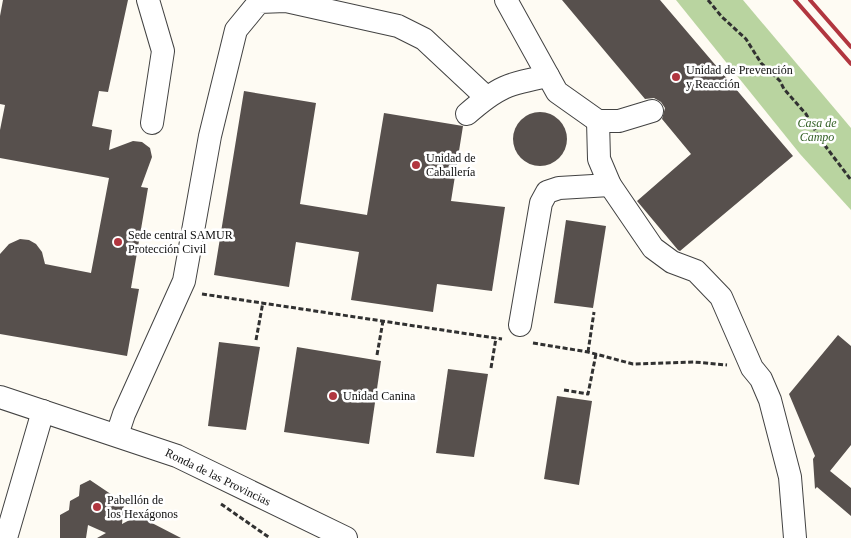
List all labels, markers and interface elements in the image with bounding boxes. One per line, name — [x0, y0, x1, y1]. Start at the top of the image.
place label: Unidad de Prevención y Reacción — [686, 63, 793, 91]
marker: Unidad de Prevención y Reacción — [670, 71, 682, 83]
park label: Casa de Campo — [798, 116, 837, 144]
place label: Unidad de Caballería — [426, 151, 476, 179]
marker: Unidad de Caballería — [410, 159, 422, 171]
place label: Sede central SAMUR Protección Civil — [128, 228, 233, 256]
marker: Sede central SAMUR Protección Civil — [112, 236, 124, 248]
place label: Unidad Canina — [343, 389, 416, 403]
marker: Unidad Canina — [327, 390, 339, 402]
street label: Ronda de las Provincias — [163, 445, 273, 509]
place label: Pabellón de los Hexágonos — [107, 493, 178, 521]
marker: Pabellón de los Hexágonos — [91, 501, 103, 513]

